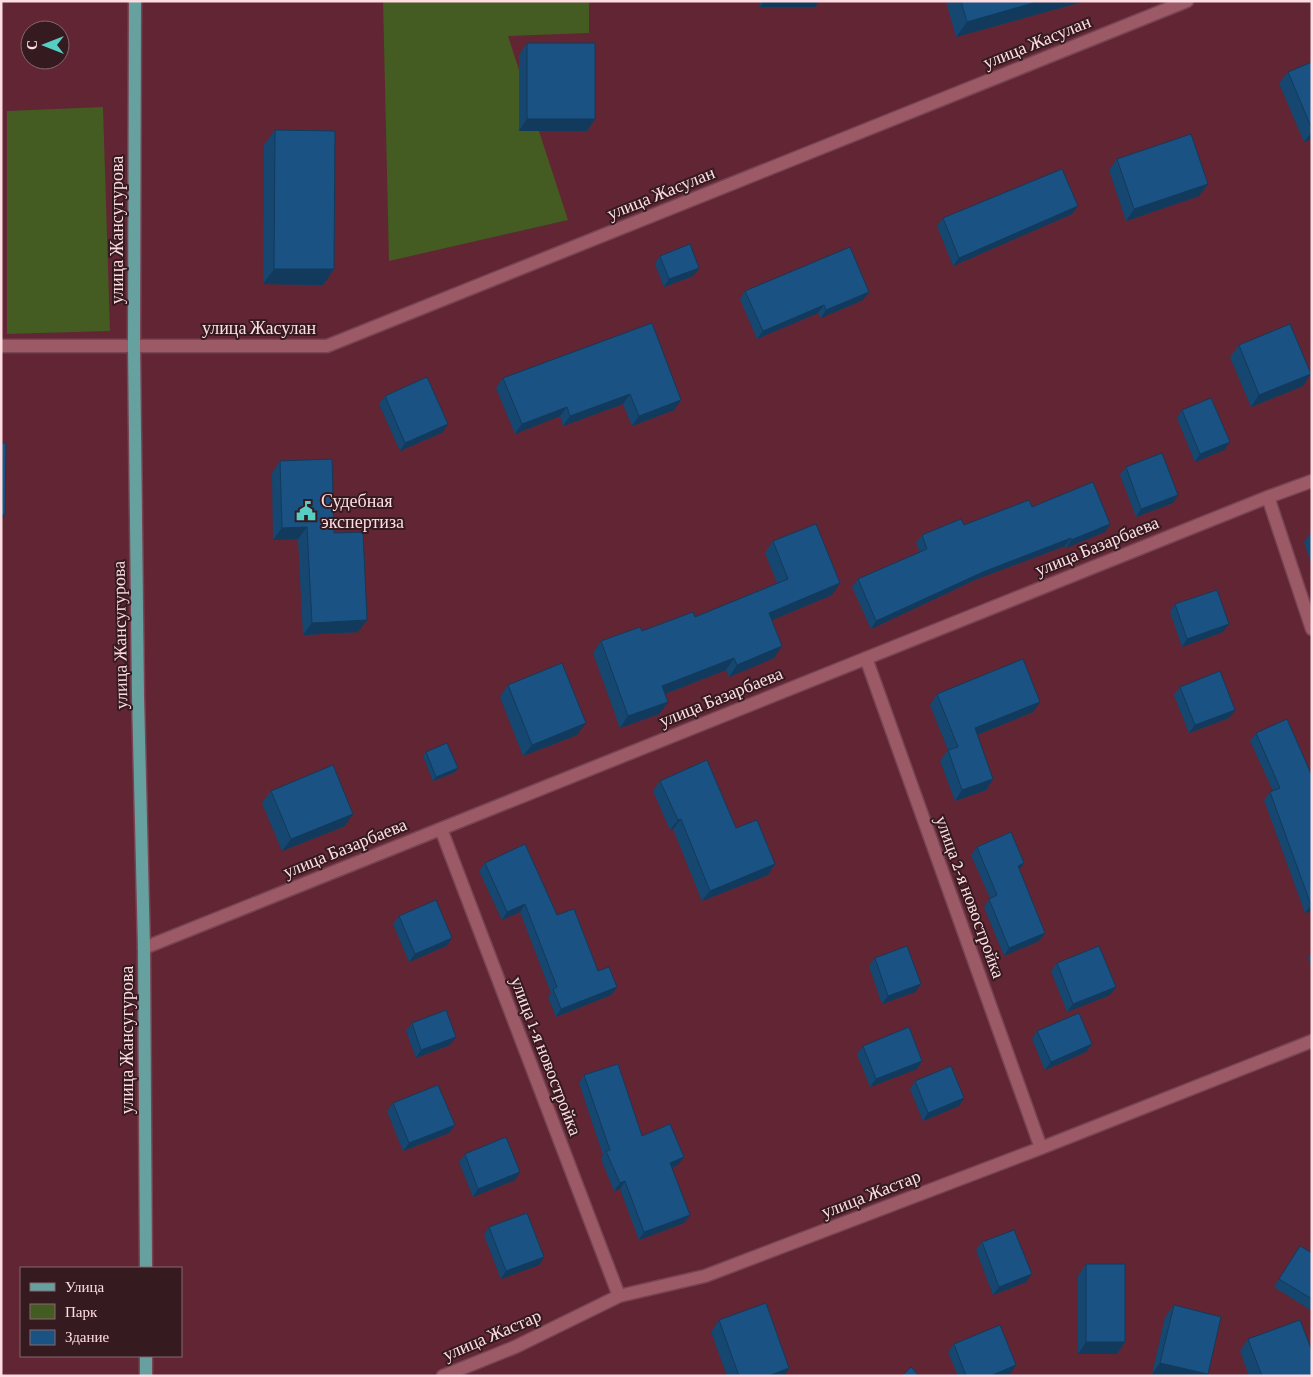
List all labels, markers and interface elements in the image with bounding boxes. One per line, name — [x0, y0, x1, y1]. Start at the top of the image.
street label: улица Жасулан — [980, 11, 1094, 73]
north arrow — [20, 20, 70, 70]
text: С — [24, 40, 40, 50]
street label: улица Жансугурова — [107, 156, 127, 304]
street label: улица Жасулан — [604, 162, 718, 224]
street label: улица Жасулан — [202, 318, 316, 338]
place label: Судебная экспертиза — [321, 491, 404, 532]
public building icon: Судебная экспертиза — [295, 500, 317, 522]
street label: улица Базарбаева — [1032, 512, 1162, 580]
street label: улица Жансугурова — [109, 561, 131, 709]
street label: улица Базарбаева — [656, 663, 786, 731]
street label: улица 2-я новостройка — [931, 813, 1009, 981]
street label: улица Базарбаева — [280, 814, 410, 882]
street label: улица Жансугурова — [117, 966, 137, 1114]
street label: улица 1-я новостройка — [506, 974, 586, 1138]
street label: улица Жастар — [819, 1166, 923, 1222]
legend — [20, 1267, 182, 1357]
text: Улица — [65, 1279, 104, 1295]
text: Парк — [65, 1304, 98, 1320]
street label: улица Жастар — [440, 1305, 544, 1365]
text: Здание — [65, 1329, 109, 1345]

